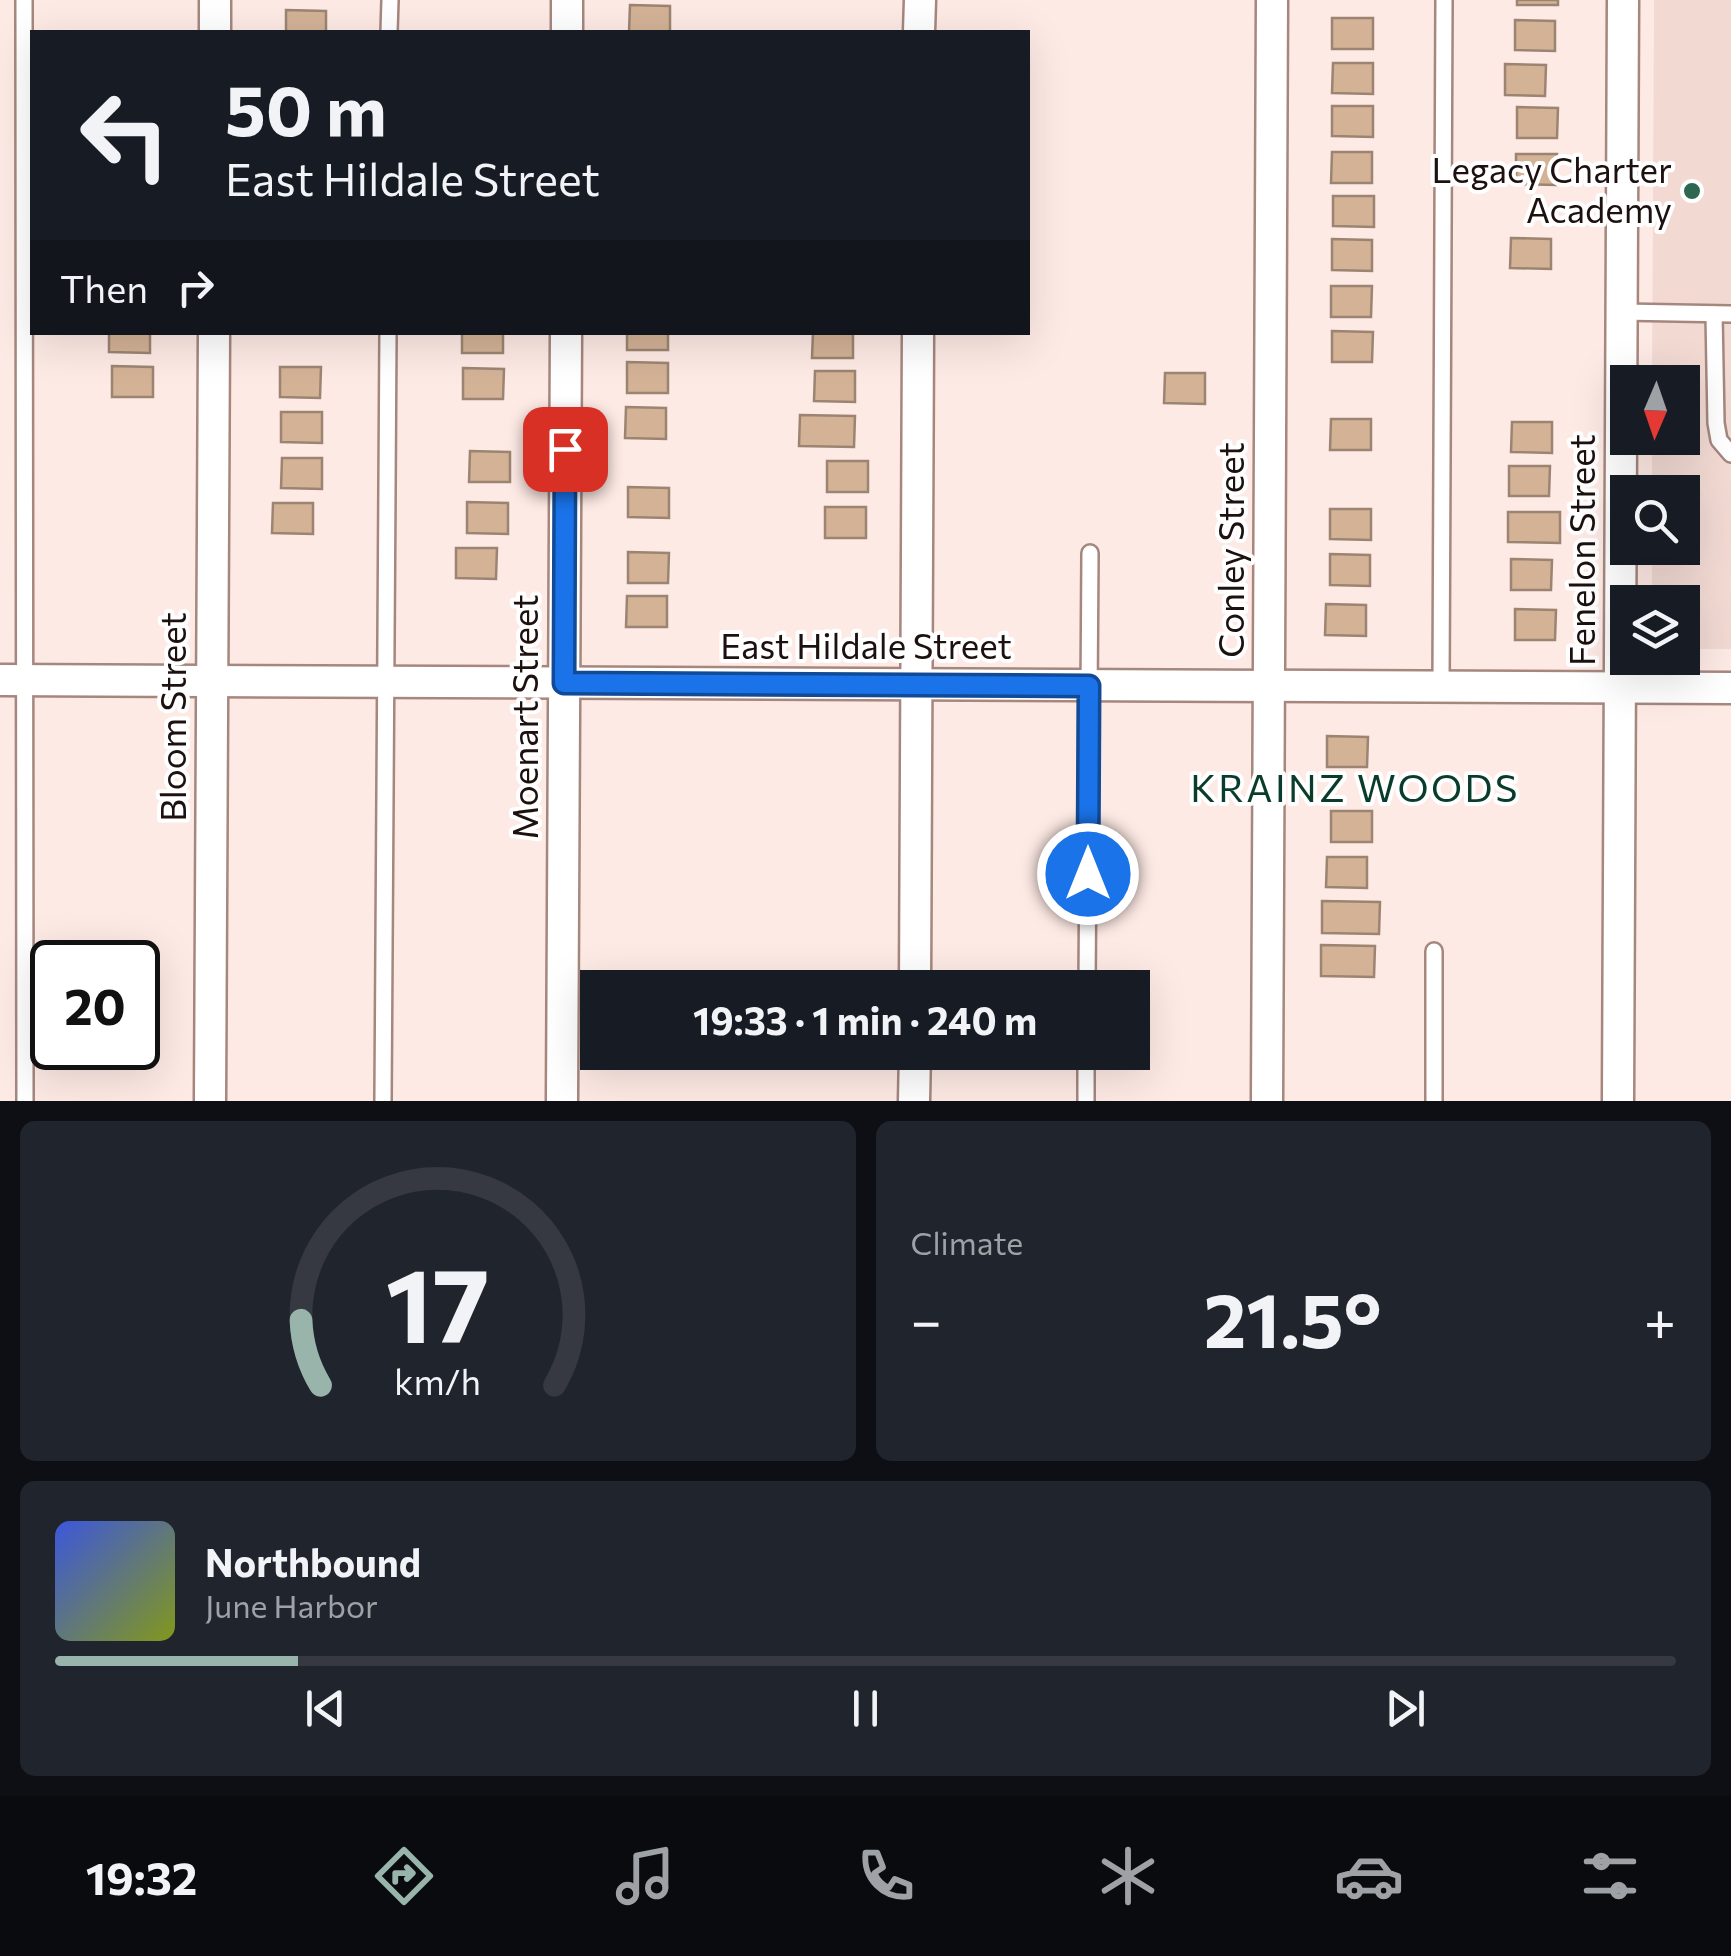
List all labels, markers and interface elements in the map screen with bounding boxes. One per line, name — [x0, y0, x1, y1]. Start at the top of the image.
text: 50 m — [225, 65, 387, 150]
icon: left — [60, 70, 190, 200]
place label: Legacy Charter Academy — [1431, 147, 1672, 230]
text: East Hildale Street — [225, 150, 600, 205]
marker: Legacy Charter Academy — [1681, 180, 1703, 202]
icon: right — [168, 260, 223, 315]
text: Then — [60, 264, 148, 311]
north arrow — [1610, 365, 1700, 455]
map controls — [1610, 365, 1700, 675]
pin — [523, 407, 608, 492]
icon: arrive — [538, 422, 593, 477]
street label: Fenelon Street — [1559, 434, 1602, 666]
street label: Conley Street — [1208, 442, 1251, 658]
button: search — [1610, 475, 1700, 565]
button: layers — [1610, 585, 1700, 675]
street label: Moenart Street — [502, 594, 545, 840]
street label: Bloom Street — [150, 612, 193, 822]
street label: East Hildale Street — [720, 623, 1012, 666]
district label: KRAINZ WOODS — [1190, 763, 1520, 810]
position arrow — [1036, 822, 1140, 926]
speed limit sign: 20 — [30, 940, 160, 1070]
text: 19:33 · 1 min · 240 m — [693, 996, 1037, 1043]
text: Climate — [911, 1222, 1023, 1262]
text: 17 — [386, 1237, 490, 1364]
text: 21.5° — [1204, 1272, 1382, 1363]
text: − — [911, 1285, 942, 1352]
text: + — [1644, 1285, 1676, 1352]
text: km/h — [394, 1359, 481, 1402]
text: Northbound — [205, 1538, 421, 1585]
text: June Harbor — [205, 1585, 378, 1625]
icon: previous — [298, 1681, 353, 1736]
icon: pause — [838, 1681, 893, 1736]
icon: next — [1378, 1681, 1433, 1736]
icon: directions — [369, 1841, 439, 1911]
icon: music — [610, 1841, 680, 1911]
icon: phone — [851, 1841, 921, 1911]
icon: climate — [1093, 1841, 1163, 1911]
icon: car — [1334, 1841, 1404, 1911]
icon: filters — [1575, 1841, 1645, 1911]
text: 19:32 — [86, 1849, 197, 1904]

